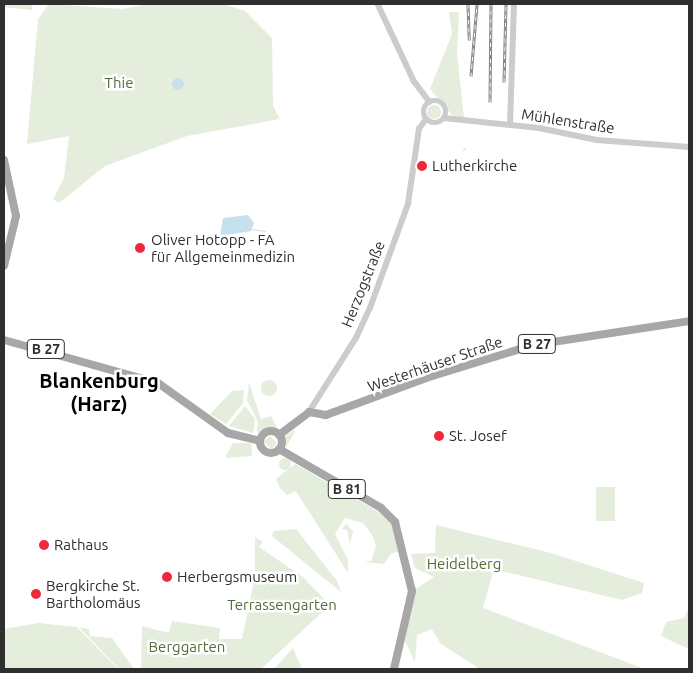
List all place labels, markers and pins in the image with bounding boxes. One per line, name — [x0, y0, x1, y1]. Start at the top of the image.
place label: Lutherkirche — [432, 157, 517, 175]
marker: Lutherkirche — [416, 160, 428, 172]
place label: Oliver Hotopp - FA für Allgemeinmedizin — [151, 230, 295, 265]
marker: Oliver Hotopp - FA für Allgemeinmedizin — [133, 241, 147, 255]
place label: St. Josef — [449, 427, 507, 445]
marker: St. Josef — [433, 430, 445, 442]
place label: Rathaus — [54, 536, 108, 554]
marker: Rathaus — [38, 539, 50, 551]
place label: Herbergsmuseum — [177, 568, 297, 586]
marker: Herbergsmuseum — [161, 571, 173, 583]
place label: Bergkirche St. Bartholomäus — [46, 576, 141, 611]
marker: Bergkirche St. Bartholomäus — [30, 588, 42, 600]

